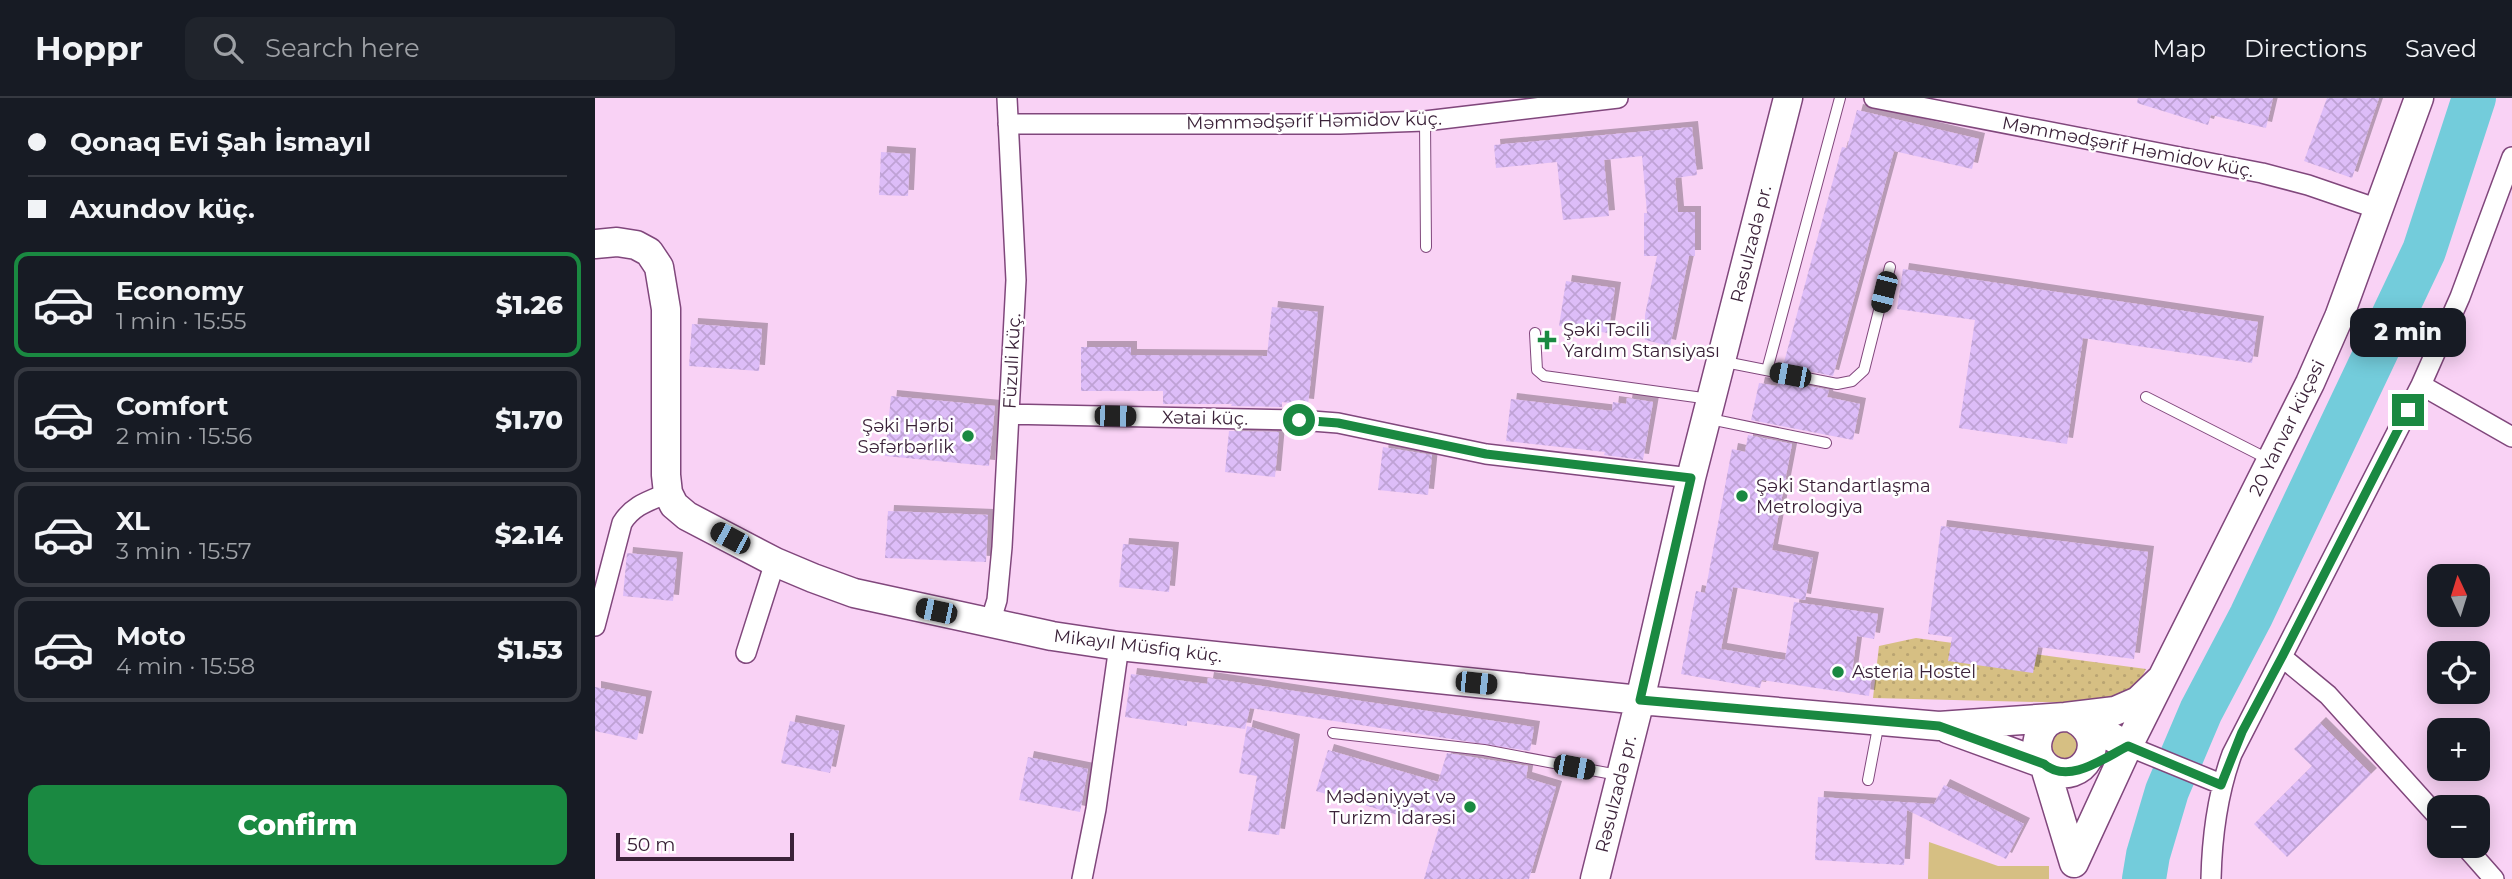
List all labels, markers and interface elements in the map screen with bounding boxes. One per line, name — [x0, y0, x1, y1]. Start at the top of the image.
search box — [185, 17, 675, 80]
text: Hoppr — [35, 28, 143, 68]
icon: search — [209, 29, 247, 67]
text: Search here — [265, 32, 420, 64]
text: Map — [2153, 34, 2206, 63]
text: Directions — [2244, 34, 2367, 63]
text: Saved — [2405, 34, 2477, 63]
street label: Məmmədşərif Həmidov küç. — [1186, 108, 1442, 134]
street label: Məmmədşərif Həmidov küç. — [2000, 112, 2256, 182]
text: Qonaq Evi Şah İsmayıl — [70, 126, 371, 158]
street label: Rəsulzadə pr. — [1726, 183, 1776, 305]
text: Axundov küç. — [70, 193, 255, 225]
car — [1869, 269, 1900, 315]
icon: car — [32, 273, 95, 336]
text: Economy — [116, 275, 243, 307]
text: $1.26 — [496, 289, 563, 321]
text: 1 min · 15:55 — [116, 307, 246, 335]
callout: 2 min — [2350, 308, 2466, 358]
street label: Füzuli küç. — [999, 313, 1025, 409]
text: 2 min — [2374, 318, 2442, 346]
place label: Şəki Təcili Yardım Stansiyası — [1563, 319, 1720, 362]
marker: Şəki Təcili Yardım Stansiyası — [1537, 330, 1557, 350]
street label: 20 Yanvar küçəsi — [2244, 356, 2330, 500]
car — [1768, 361, 1813, 389]
icon: car — [32, 388, 95, 451]
text: Comfort — [116, 390, 228, 422]
route end — [2392, 394, 2424, 426]
text: $1.70 — [495, 404, 563, 436]
route start — [1283, 404, 1315, 436]
car — [1094, 405, 1137, 427]
street label: Xətai küç. — [1162, 406, 1248, 430]
place label: Şəki Hərbi Səfərbərlik — [858, 415, 954, 458]
text: 2 min · 15:56 — [116, 422, 252, 450]
marker: Şəki Hərbi Səfərbərlik — [960, 428, 976, 444]
place label: Şəki Standartlaşma Metrologiya — [1756, 475, 1931, 518]
marker: Şəki Standartlaşma Metrologiya — [1734, 488, 1750, 504]
icon: car — [32, 503, 95, 566]
text: XL — [116, 505, 150, 537]
text: $2.14 — [495, 519, 563, 551]
car — [707, 519, 754, 557]
text: 3 min · 15:57 — [116, 537, 251, 565]
north arrow — [2427, 564, 2490, 626]
map controls — [2427, 564, 2490, 858]
car — [914, 596, 959, 626]
icon: car — [32, 618, 95, 681]
text: Moto — [116, 620, 186, 652]
street label: Mikayıl Müsfiq küç. — [1052, 625, 1224, 667]
text: $1.53 — [497, 634, 563, 666]
button: locate — [2427, 641, 2490, 704]
text: 4 min · 15:58 — [116, 652, 255, 680]
place label: Asteria Hostel — [1852, 661, 1976, 683]
marker: Asteria Hostel — [1830, 664, 1846, 680]
car — [1455, 670, 1498, 696]
button: + — [2427, 718, 2490, 781]
street label: Rəsulzadə pr. — [1591, 733, 1641, 855]
car — [1552, 753, 1597, 781]
button: Confirm — [28, 785, 567, 865]
place label: Mədəniyyət və Turizm İdarəsi — [1326, 786, 1456, 829]
button: − — [2427, 795, 2490, 858]
marker: Mədəniyyət və Turizm İdarəsi — [1462, 799, 1478, 815]
scale bar — [616, 830, 795, 862]
text: 50 m — [627, 833, 675, 856]

